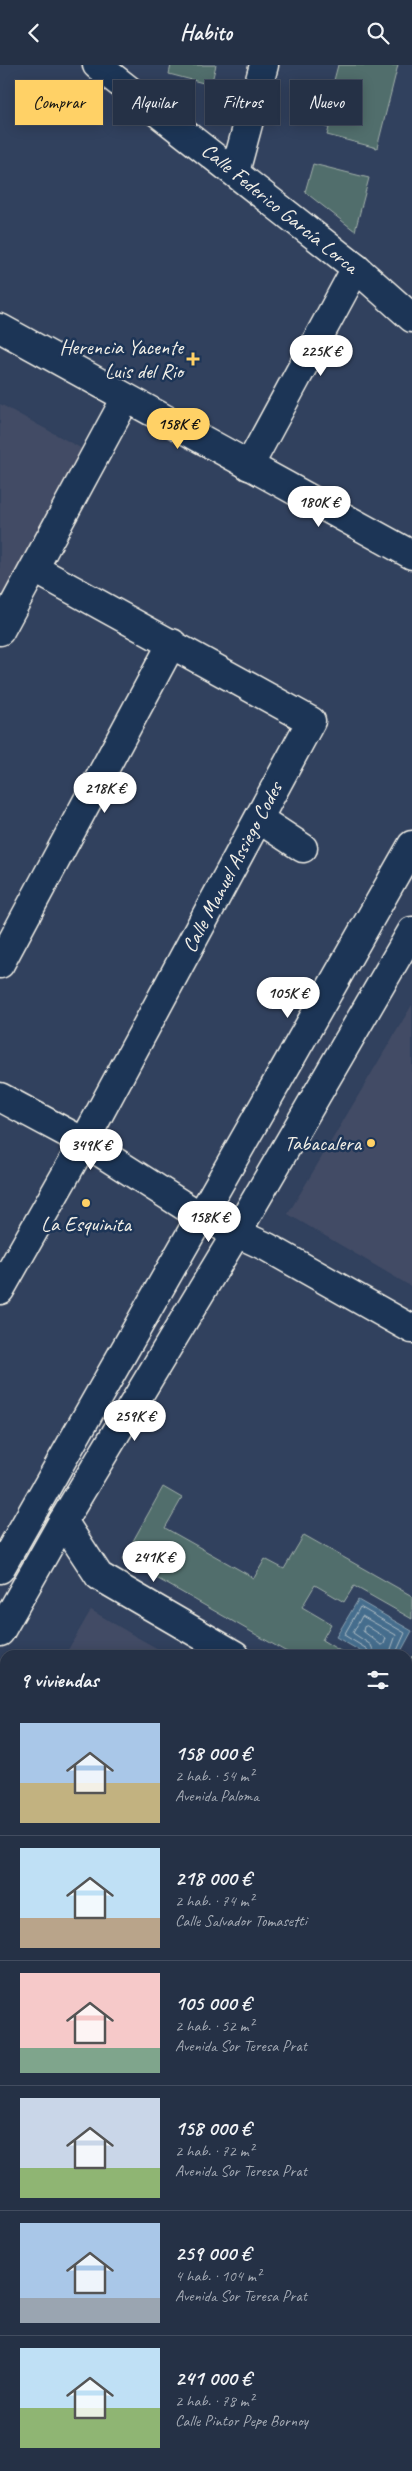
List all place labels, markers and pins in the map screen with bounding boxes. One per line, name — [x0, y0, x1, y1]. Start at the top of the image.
place label: Herencia Yacente Luis del Rio — [59, 334, 186, 384]
pin: 225K € — [280, 335, 362, 377]
marker: Herencia Yacente Luis del Rio — [187, 353, 199, 365]
pin: 158K € — [137, 407, 219, 450]
pin: 180K € — [278, 485, 360, 528]
pin: 218K € — [64, 771, 146, 814]
pin: 105K € — [247, 977, 329, 1019]
pin: 349K € — [50, 1129, 132, 1171]
place label: Tabacalera — [284, 1130, 363, 1156]
marker: Tabacalera — [365, 1137, 377, 1149]
marker: La Esquinita — [80, 1197, 92, 1209]
pin: 158K € — [168, 1201, 250, 1243]
place label: La Esquinita — [41, 1211, 132, 1237]
pin: 259K € — [94, 1399, 176, 1442]
pin: 241K € — [113, 1541, 195, 1583]

